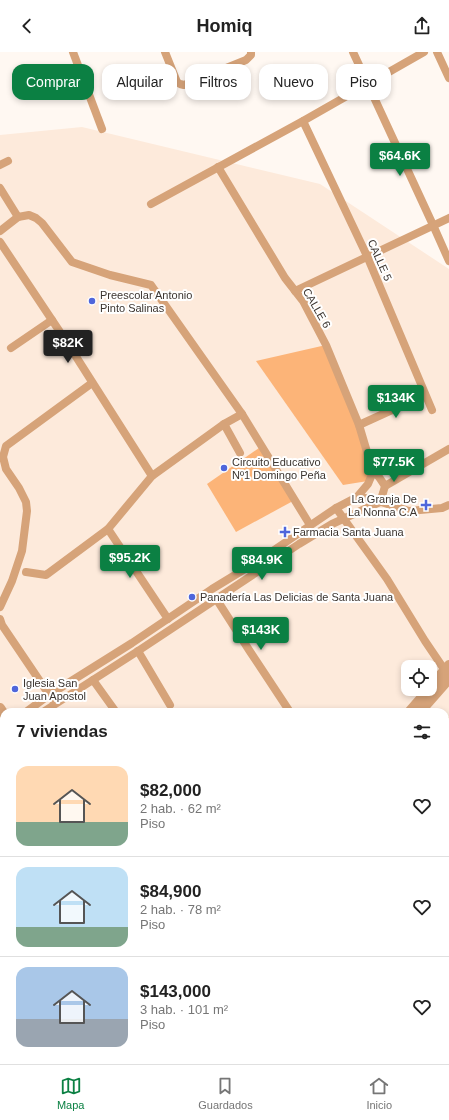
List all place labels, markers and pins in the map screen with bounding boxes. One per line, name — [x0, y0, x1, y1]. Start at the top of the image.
pin: $64.6K — [367, 143, 433, 177]
place label: Preescolar Antonio Pinto Salinas — [100, 289, 192, 314]
marker: Preescolar Antonio Pinto Salinas — [87, 296, 97, 306]
pin: $82K — [44, 330, 92, 364]
pin: $134K — [368, 385, 424, 419]
pin: $77.5K — [361, 449, 427, 483]
place label: Circuito Educativo Nº1 Domingo Peña — [232, 456, 327, 481]
marker: Circuito Educativo Nº1 Domingo Peña — [219, 463, 229, 473]
place label: La Granja De La Nonna C.A — [348, 493, 418, 518]
marker: La Granja De La Nonna C.A — [420, 499, 432, 511]
place label: Farmacia Santa Juana — [293, 526, 405, 538]
marker: Farmacia Santa Juana — [280, 527, 290, 537]
pin: $95.2K — [97, 545, 163, 579]
pin: $84.9K — [229, 547, 295, 581]
place label: Panadería Las Delicias de Santa Juana — [200, 591, 394, 603]
marker: Panadería Las Delicias de Santa Juana — [187, 592, 197, 602]
pin: $143K — [233, 617, 289, 651]
place label: Iglesia San Juan Apostol — [23, 677, 86, 702]
marker: Iglesia San Juan Apostol — [10, 684, 20, 694]

